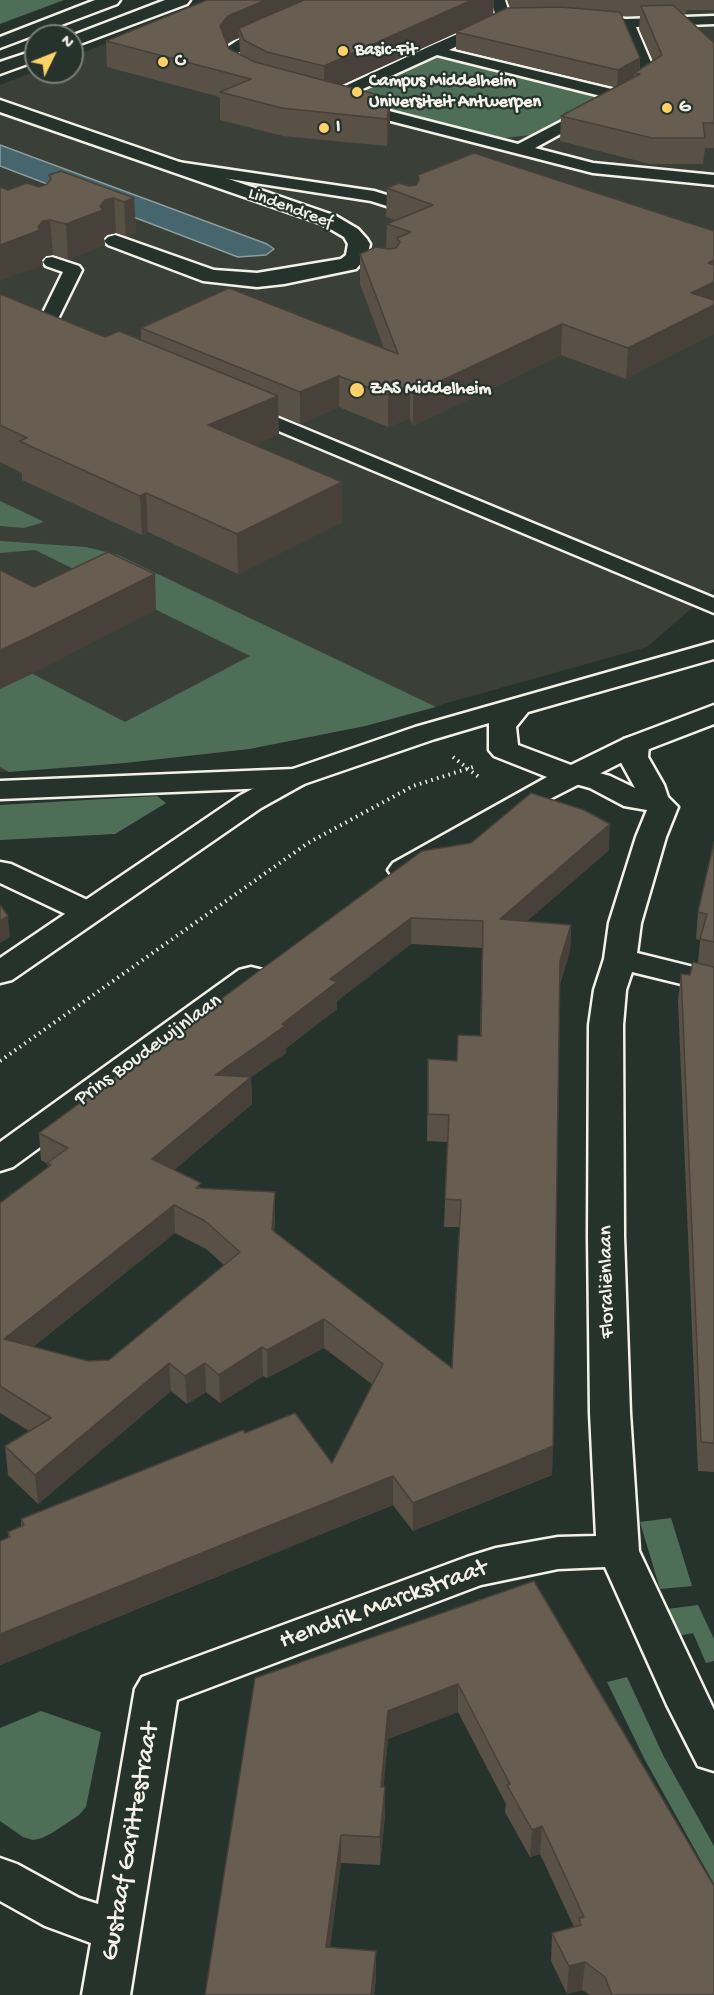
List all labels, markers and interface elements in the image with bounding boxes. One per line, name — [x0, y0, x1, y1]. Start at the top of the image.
north arrow — [24, 24, 84, 84]
text: N — [56, 32, 77, 53]
place label: Basic-Fit — [355, 40, 417, 62]
marker: Basic-Fit — [336, 44, 350, 58]
place label: C — [175, 51, 185, 73]
marker: C — [156, 55, 170, 69]
place label: Campus Middelheim Universiteit Antwerpen — [369, 71, 541, 113]
marker: Campus Middelheim Universiteit Antwerpen — [350, 85, 364, 99]
place label: G — [679, 97, 690, 119]
marker: G — [660, 101, 674, 115]
place label: I — [336, 117, 340, 139]
marker: I — [317, 121, 331, 135]
street label: Lindendreef — [245, 184, 335, 234]
place label: ZAS Middelheim — [370, 379, 491, 401]
marker: ZAS Middelheim — [348, 381, 366, 399]
street label: Prins Boudewijnlaan — [71, 989, 227, 1113]
street label: Floraliënlaan — [594, 1225, 622, 1339]
street label: Hendrik Marckstraat — [276, 1554, 492, 1658]
street label: Gustaaf Garittestraat — [96, 1721, 168, 1963]

